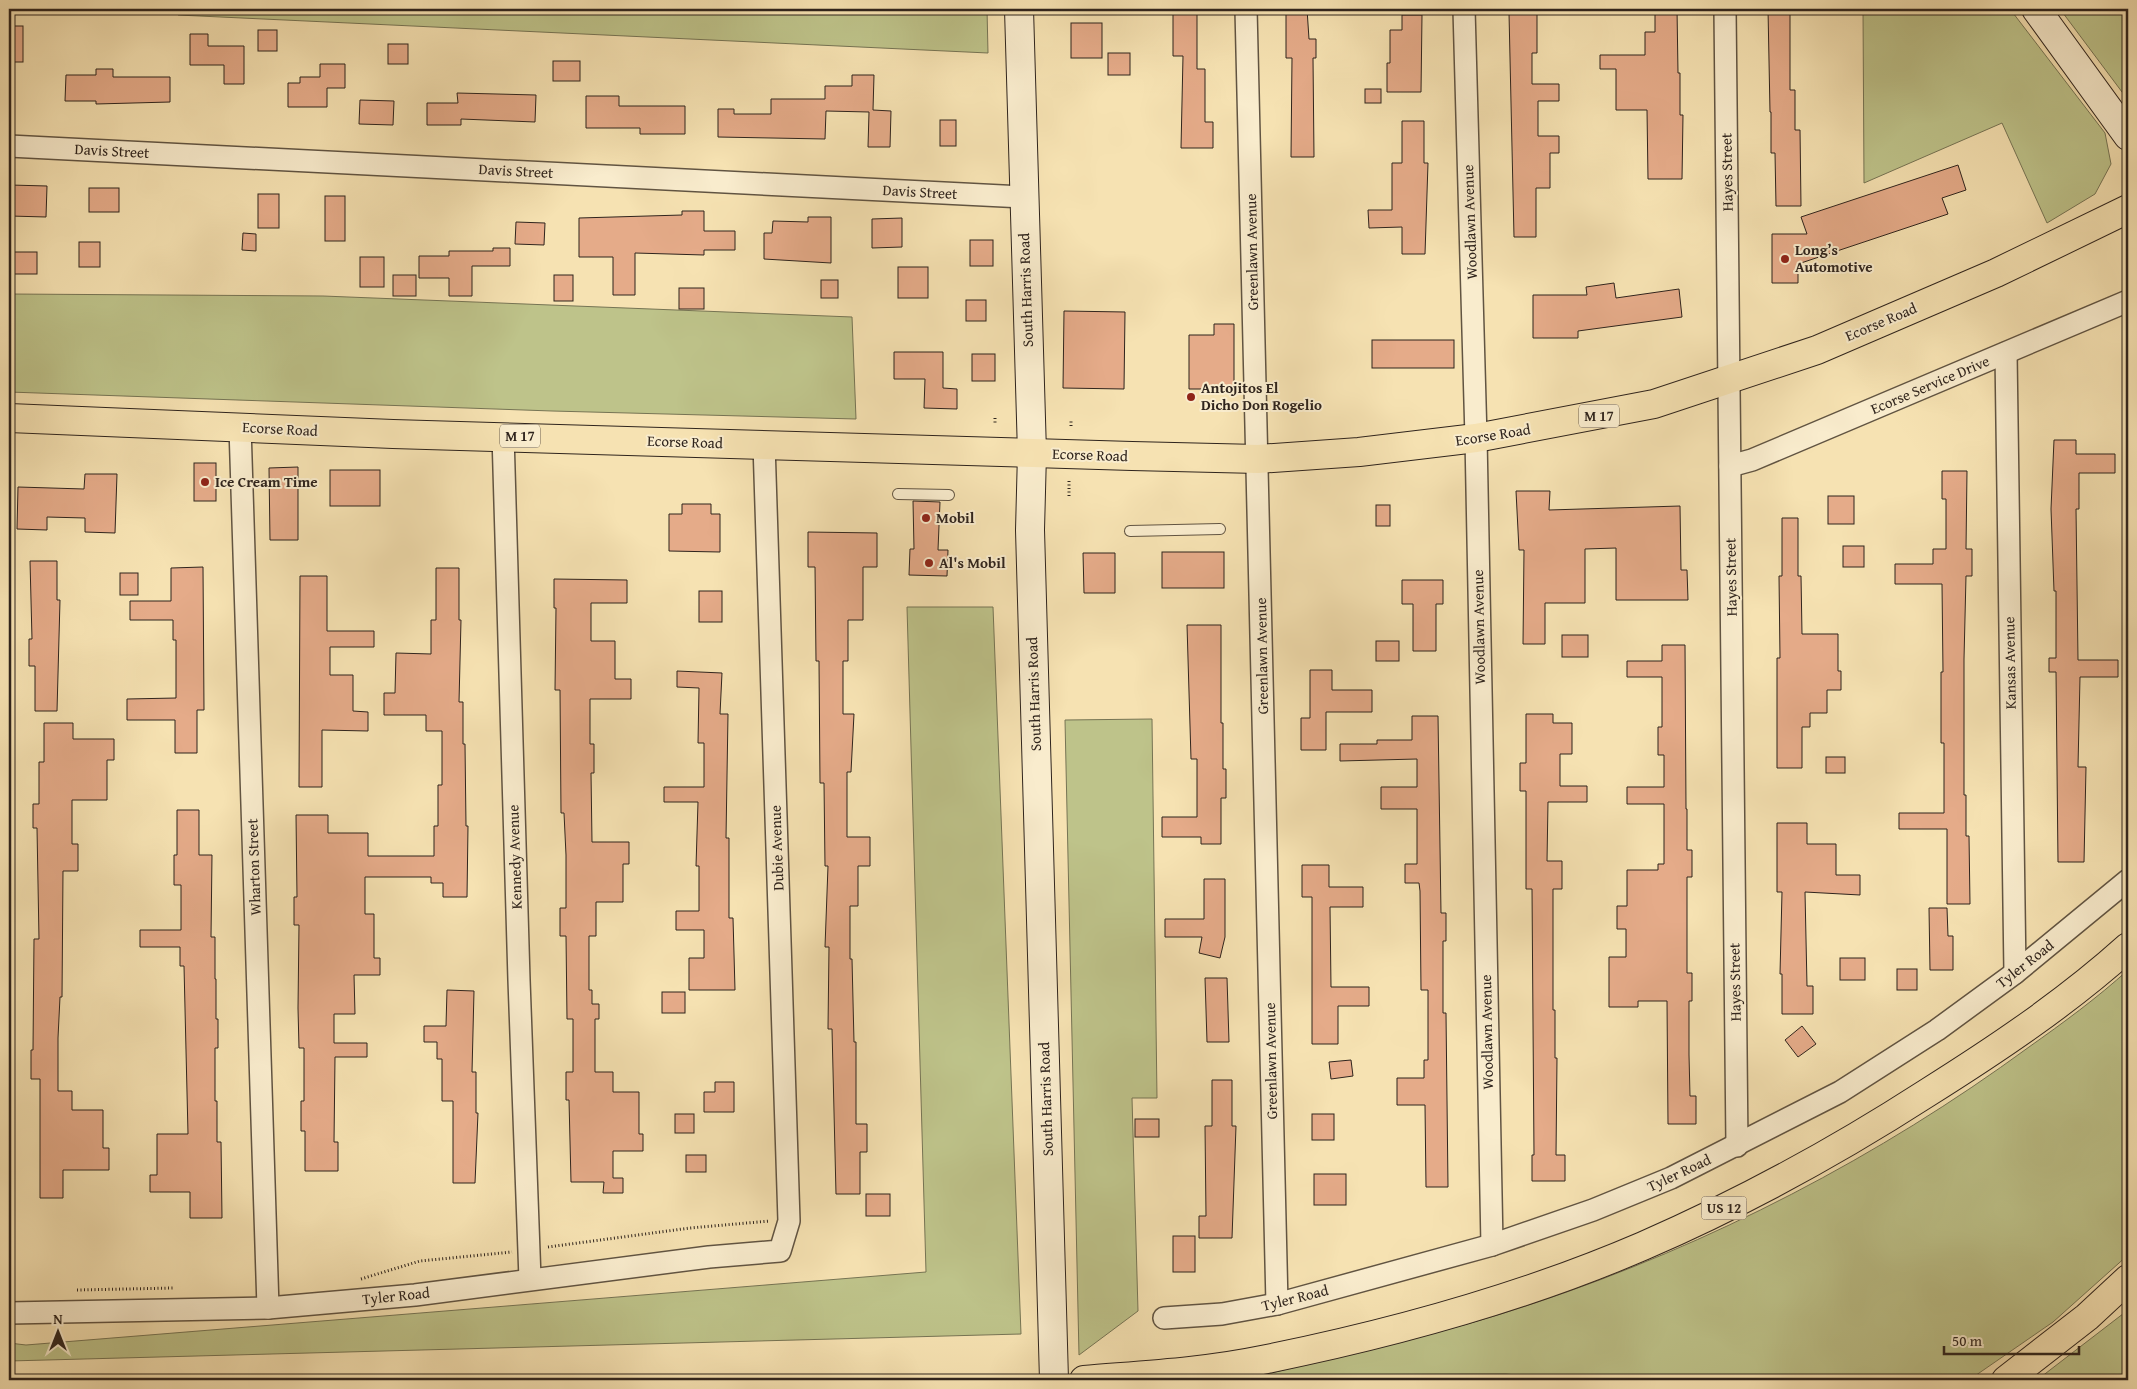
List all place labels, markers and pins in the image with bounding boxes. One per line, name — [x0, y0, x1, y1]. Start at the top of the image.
place label: Long’s Automotive — [1795, 239, 1873, 277]
marker: Long’s Automotive — [1779, 253, 1791, 265]
place label: Antojitos El Dicho Don Rogelio — [1201, 377, 1322, 415]
marker: Antojitos El Dicho Don Rogelio — [1185, 391, 1197, 403]
place label: Ice Cream Time — [215, 471, 318, 492]
marker: Ice Cream Time — [199, 476, 211, 488]
place label: Mobil — [936, 507, 975, 528]
marker: Mobil — [920, 512, 932, 524]
place label: Al's Mobil — [939, 552, 1006, 573]
marker: Al's Mobil — [923, 557, 935, 569]

